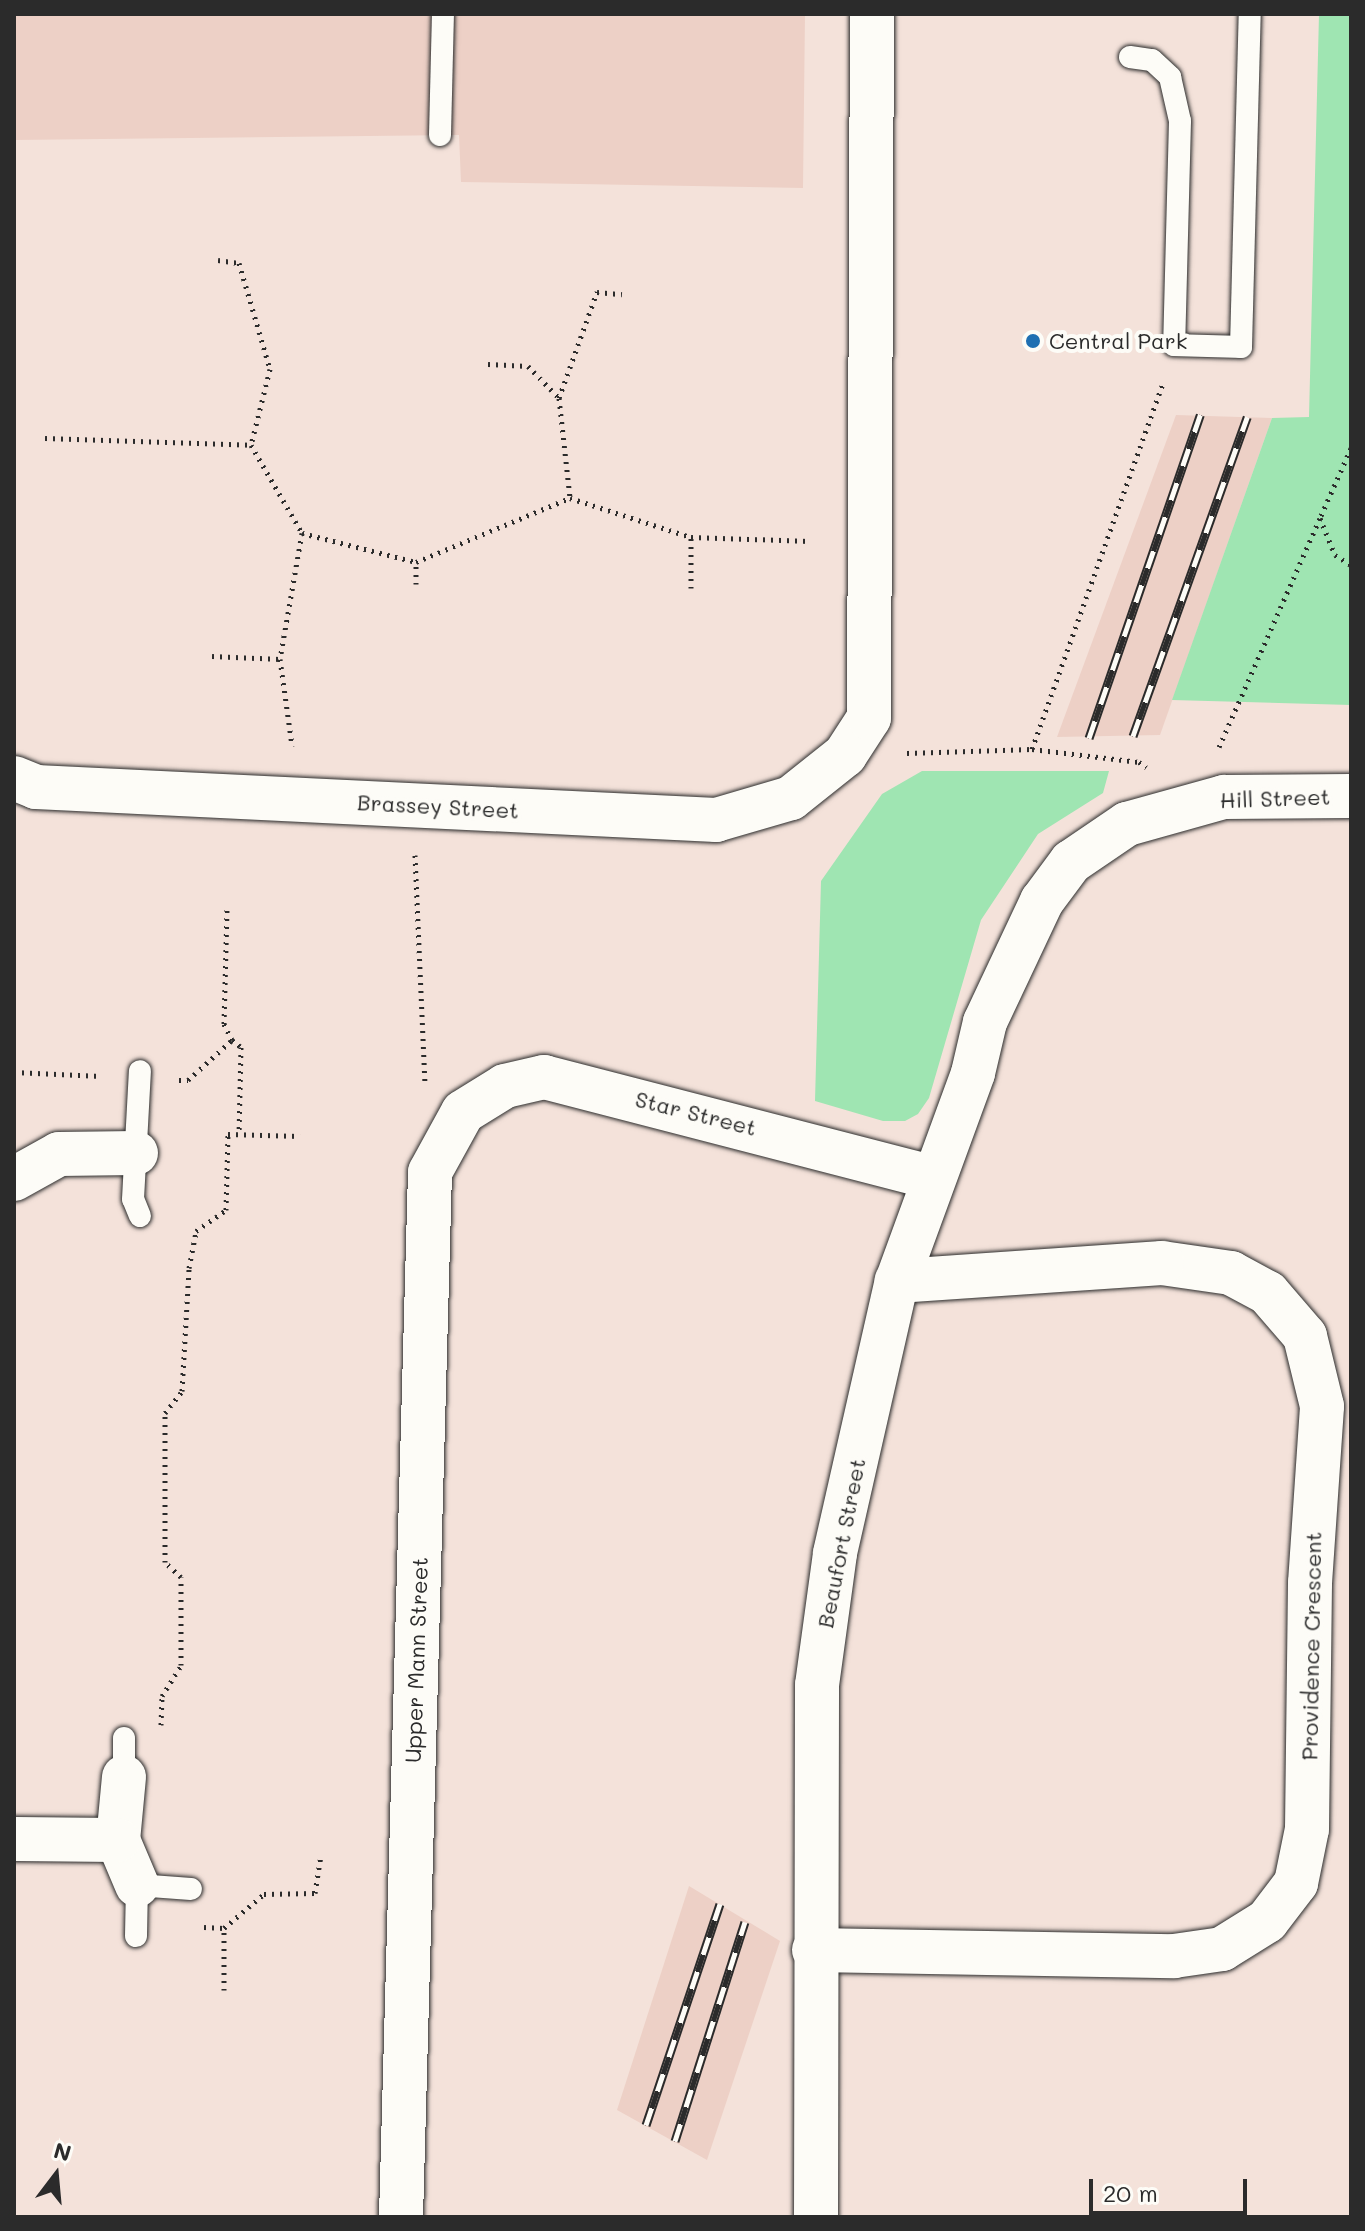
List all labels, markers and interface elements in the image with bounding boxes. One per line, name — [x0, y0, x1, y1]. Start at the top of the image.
place label: Central Park — [1049, 328, 1187, 354]
marker: Central Park — [1024, 332, 1042, 350]
street label: Hill Street — [1219, 783, 1331, 813]
street label: Brassey Street — [356, 789, 520, 823]
street label: Star Street — [633, 1085, 759, 1141]
street label: Beaufort Street — [812, 1456, 870, 1630]
street label: Providence Crescent — [1296, 1531, 1326, 1761]
street label: Upper Mann Street — [399, 1556, 433, 1764]
north arrow — [16, 2135, 96, 2215]
text: N — [51, 2135, 75, 2168]
scale bar — [1093, 2163, 1251, 2213]
text: 20 m — [1103, 2177, 1158, 2208]

